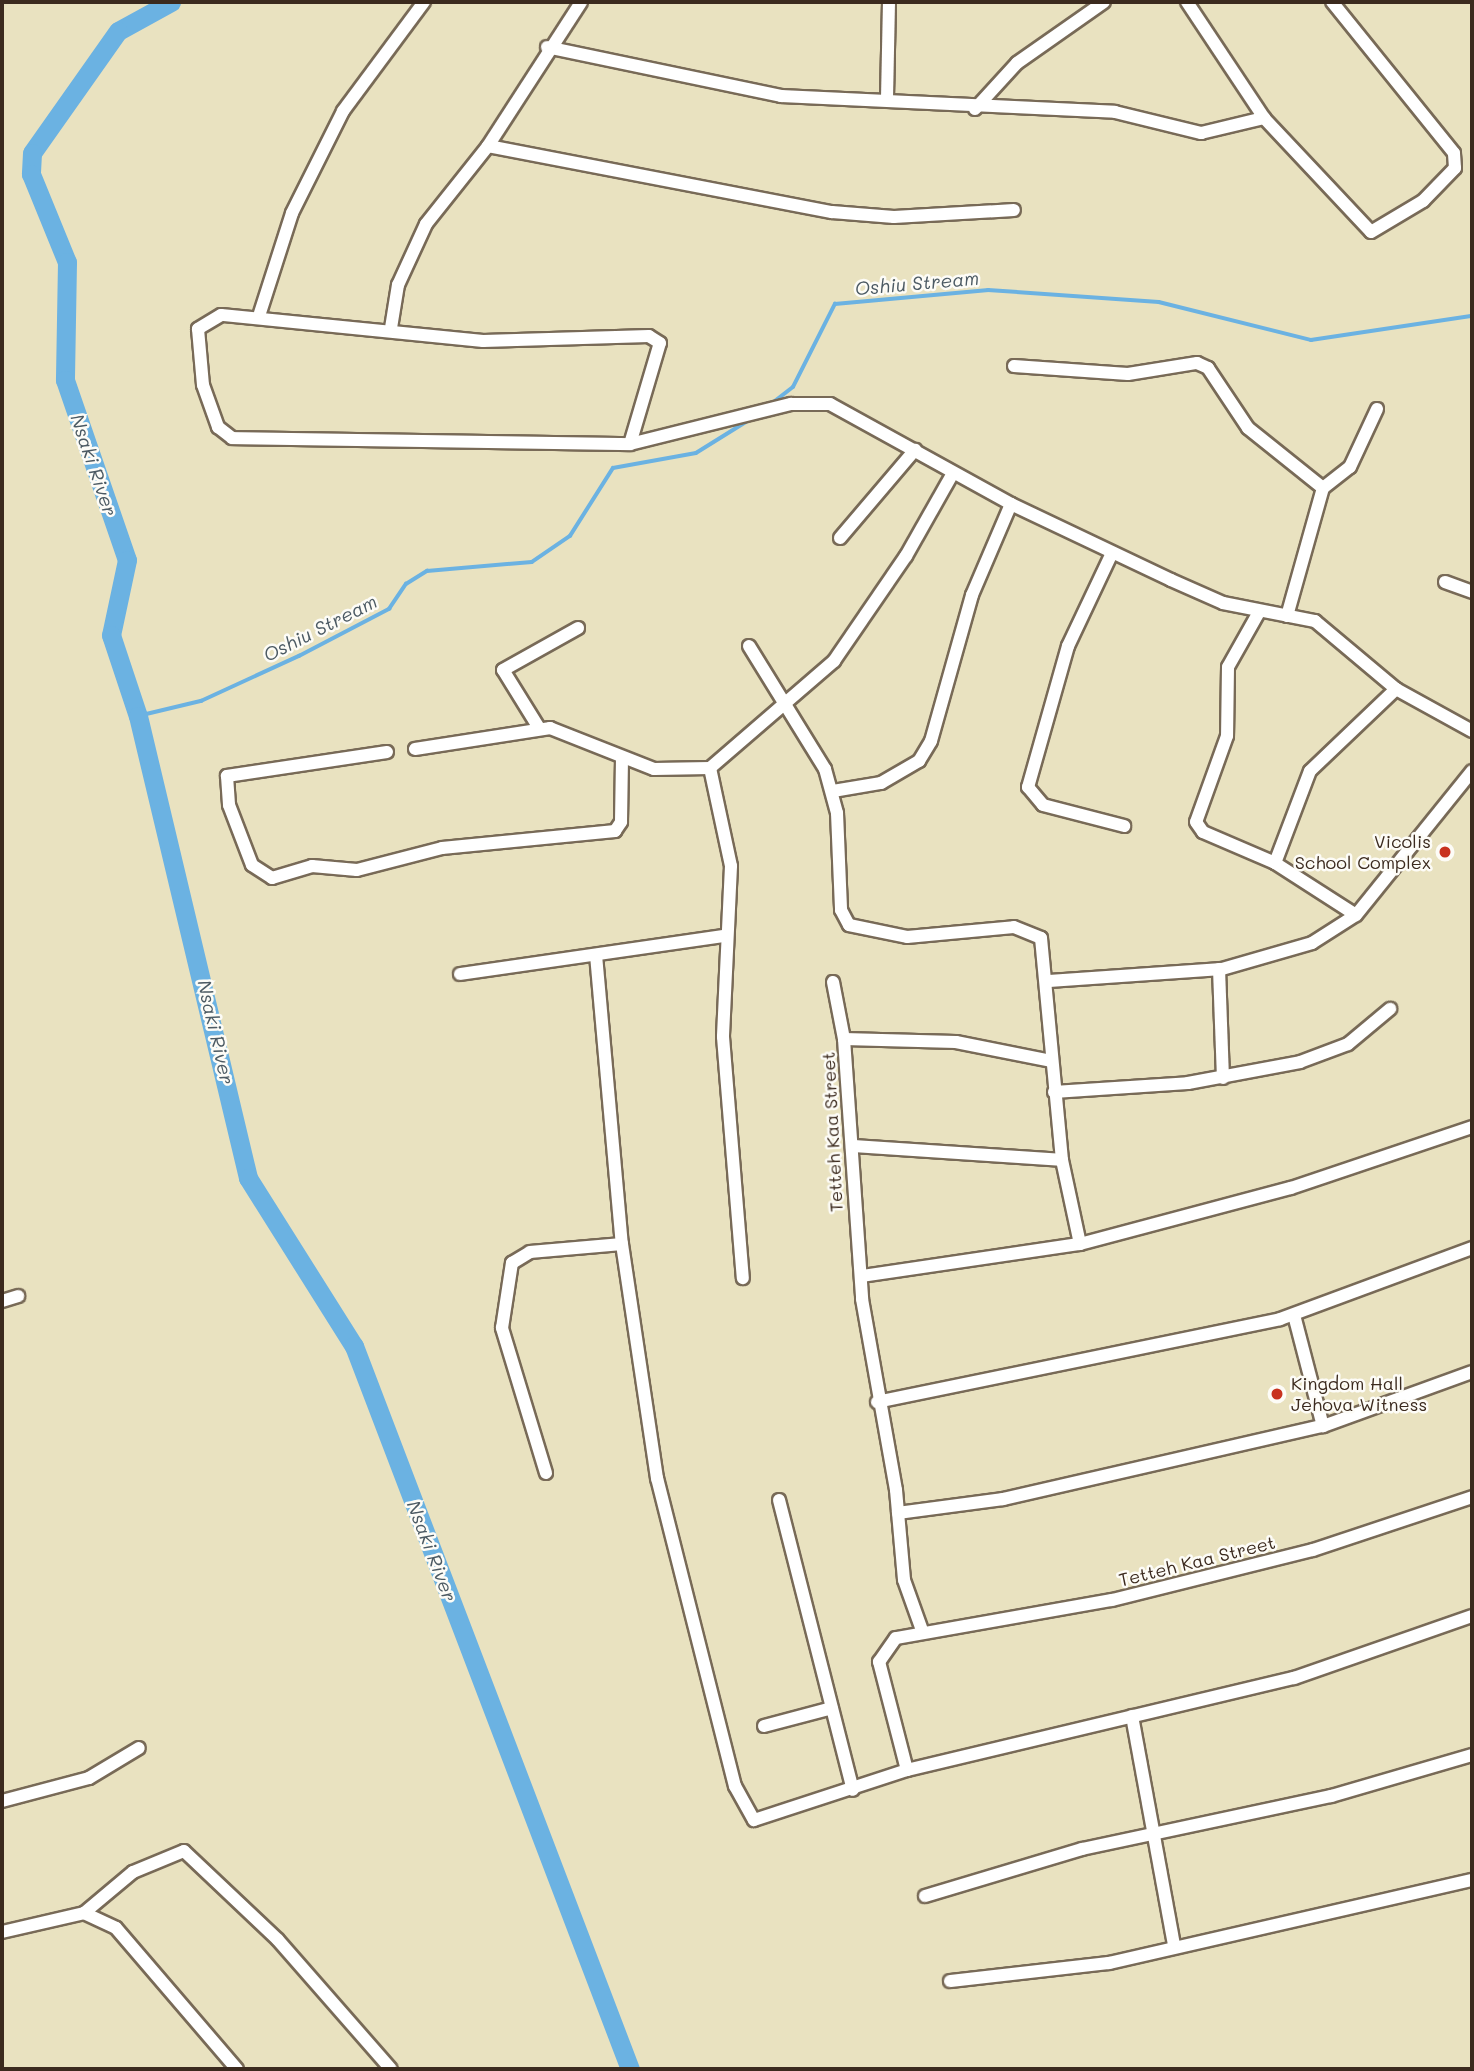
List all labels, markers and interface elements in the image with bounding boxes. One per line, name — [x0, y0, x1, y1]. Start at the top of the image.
water label: Oshiu Stream — [854, 266, 980, 300]
water label: Nsaki River — [66, 411, 122, 519]
water label: Oshiu Stream — [259, 590, 381, 666]
place label: Vicolis School Complex — [1295, 831, 1431, 874]
marker: Vicolis School Complex — [1437, 844, 1453, 860]
water label: Nsaki River — [193, 978, 239, 1086]
street label: Tetteh Kaa Street — [817, 1051, 847, 1213]
place label: Kingdom Hall Jehova Witness — [1291, 1373, 1427, 1416]
marker: Kingdom Hall Jehova Witness — [1269, 1386, 1285, 1402]
water label: Nsaki River — [402, 1497, 462, 1605]
street label: Tetteh Kaa Street — [1117, 1531, 1277, 1591]

